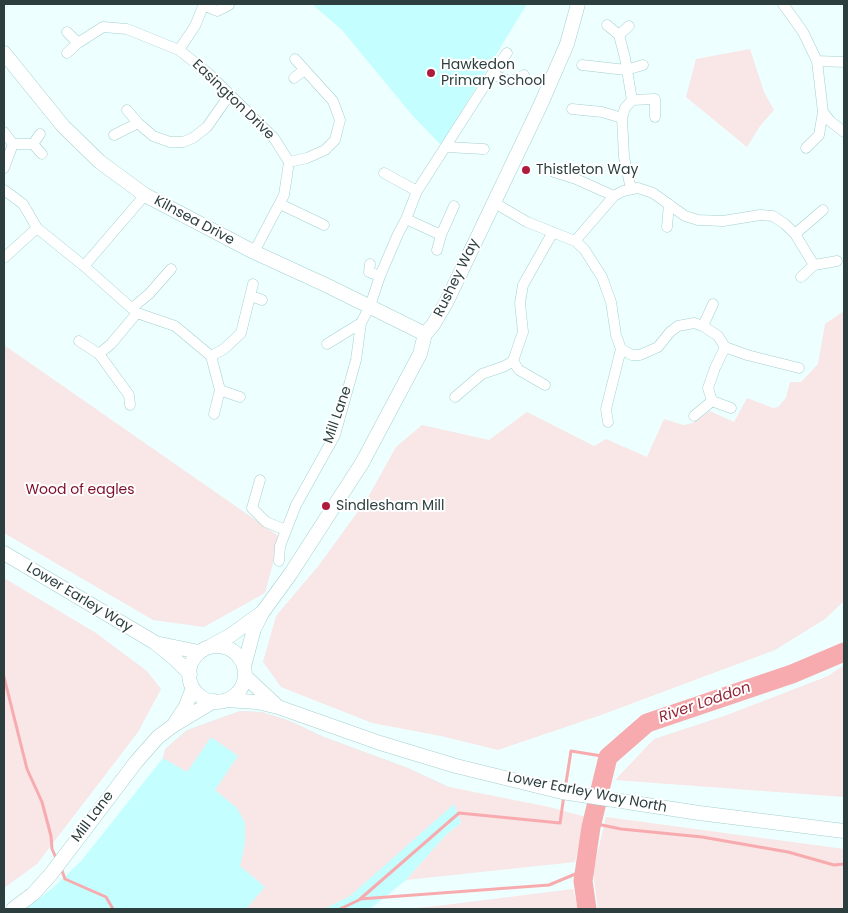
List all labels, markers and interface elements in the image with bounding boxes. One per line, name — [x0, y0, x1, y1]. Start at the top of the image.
street label: Easington Drive — [188, 57, 278, 143]
place label: Hawkedon Primary School — [441, 57, 546, 90]
marker: Hawkedon Primary School — [425, 67, 437, 79]
place label: Thistleton Way — [536, 162, 638, 178]
marker: Thistleton Way — [520, 164, 532, 176]
street label: Kilnsea Drive — [151, 193, 237, 249]
street label: Rushey Way — [431, 236, 483, 320]
street label: Mill Lane — [320, 384, 356, 446]
park label: Wood of eagles — [25, 482, 135, 498]
place label: Sindlesham Mill — [336, 498, 444, 514]
marker: Sindlesham Mill — [320, 500, 332, 512]
street label: Lower Earley Way — [23, 560, 135, 636]
water label: River Loddon — [657, 679, 753, 727]
street label: Lower Earley Way North — [506, 769, 668, 817]
street label: Mill Lane — [68, 788, 118, 846]

